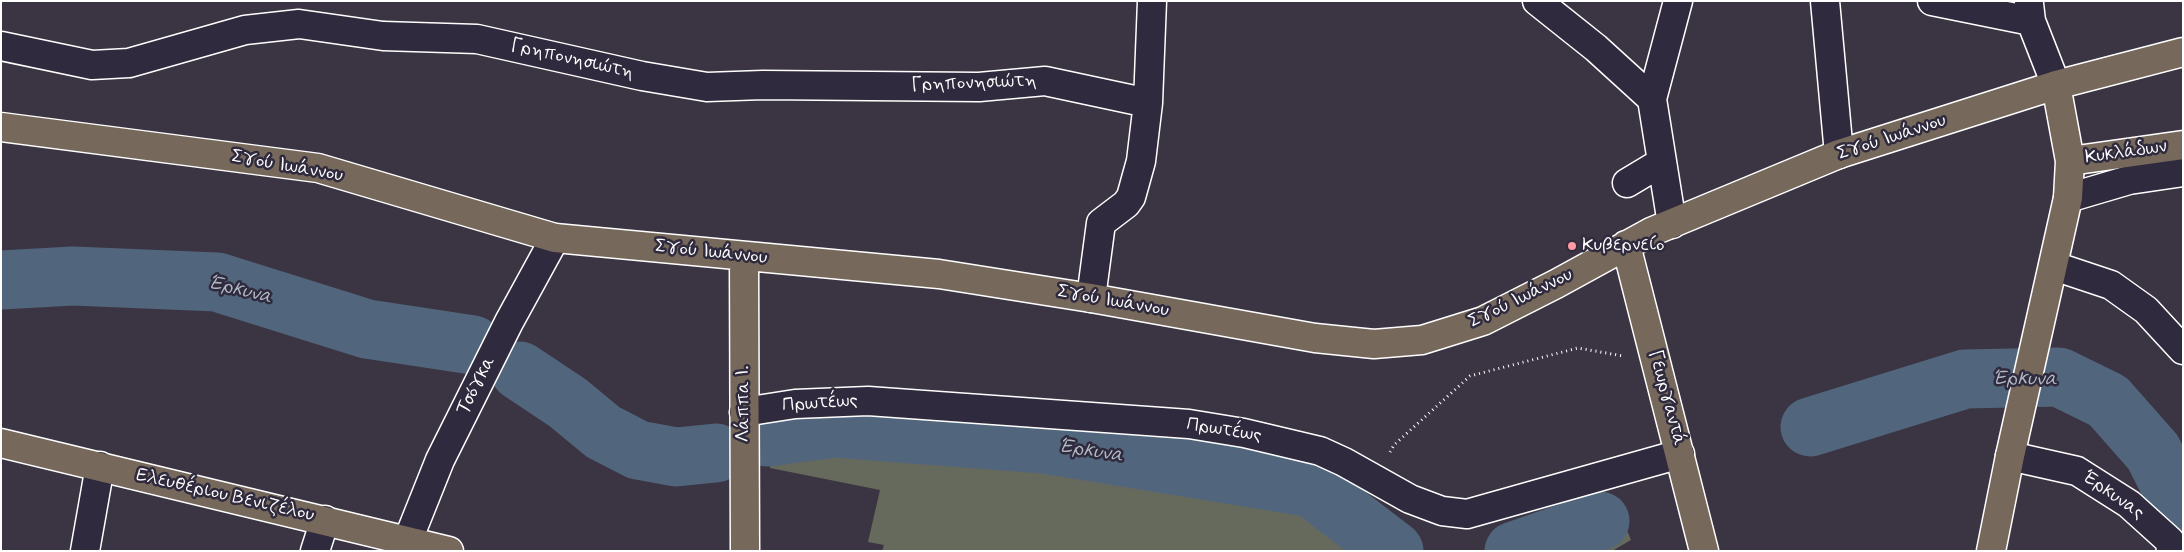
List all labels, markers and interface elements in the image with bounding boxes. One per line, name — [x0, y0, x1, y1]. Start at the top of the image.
street label: Γρηπονησιώτη — [508, 35, 636, 85]
street label: Γρηπονησιώτη — [911, 70, 1037, 98]
street label: Σγού Ιωάννου — [1835, 110, 1949, 166]
street label: Κυκλάδων — [2084, 136, 2168, 170]
street label: Σγού Ιωάννου — [229, 146, 345, 188]
place label: Κυβερνείο — [1582, 235, 1665, 257]
street label: Σγού Ιωάννου — [654, 236, 768, 270]
marker: Κυβερνείο — [1566, 240, 1578, 252]
street label: Σγού Ιωάννου — [1465, 264, 1577, 334]
water label: Έρκυνα — [206, 272, 274, 310]
street label: Σγού Ιωάννου — [1055, 281, 1171, 323]
street label: Γεωργαντά — [1642, 348, 1690, 448]
street label: Τσόγκα — [453, 353, 501, 419]
street label: Λάππα Ι. — [733, 366, 755, 442]
water label: Έρκυνα — [1992, 367, 2058, 393]
street label: Πρωτέως — [781, 390, 859, 418]
street label: Πρωτέως — [1185, 414, 1263, 448]
water label: Έρκυνα — [1057, 435, 1125, 469]
street label: Ελευθέριου Βενιζέλου — [134, 464, 316, 528]
street label: Έρκυνας — [2078, 467, 2148, 525]

